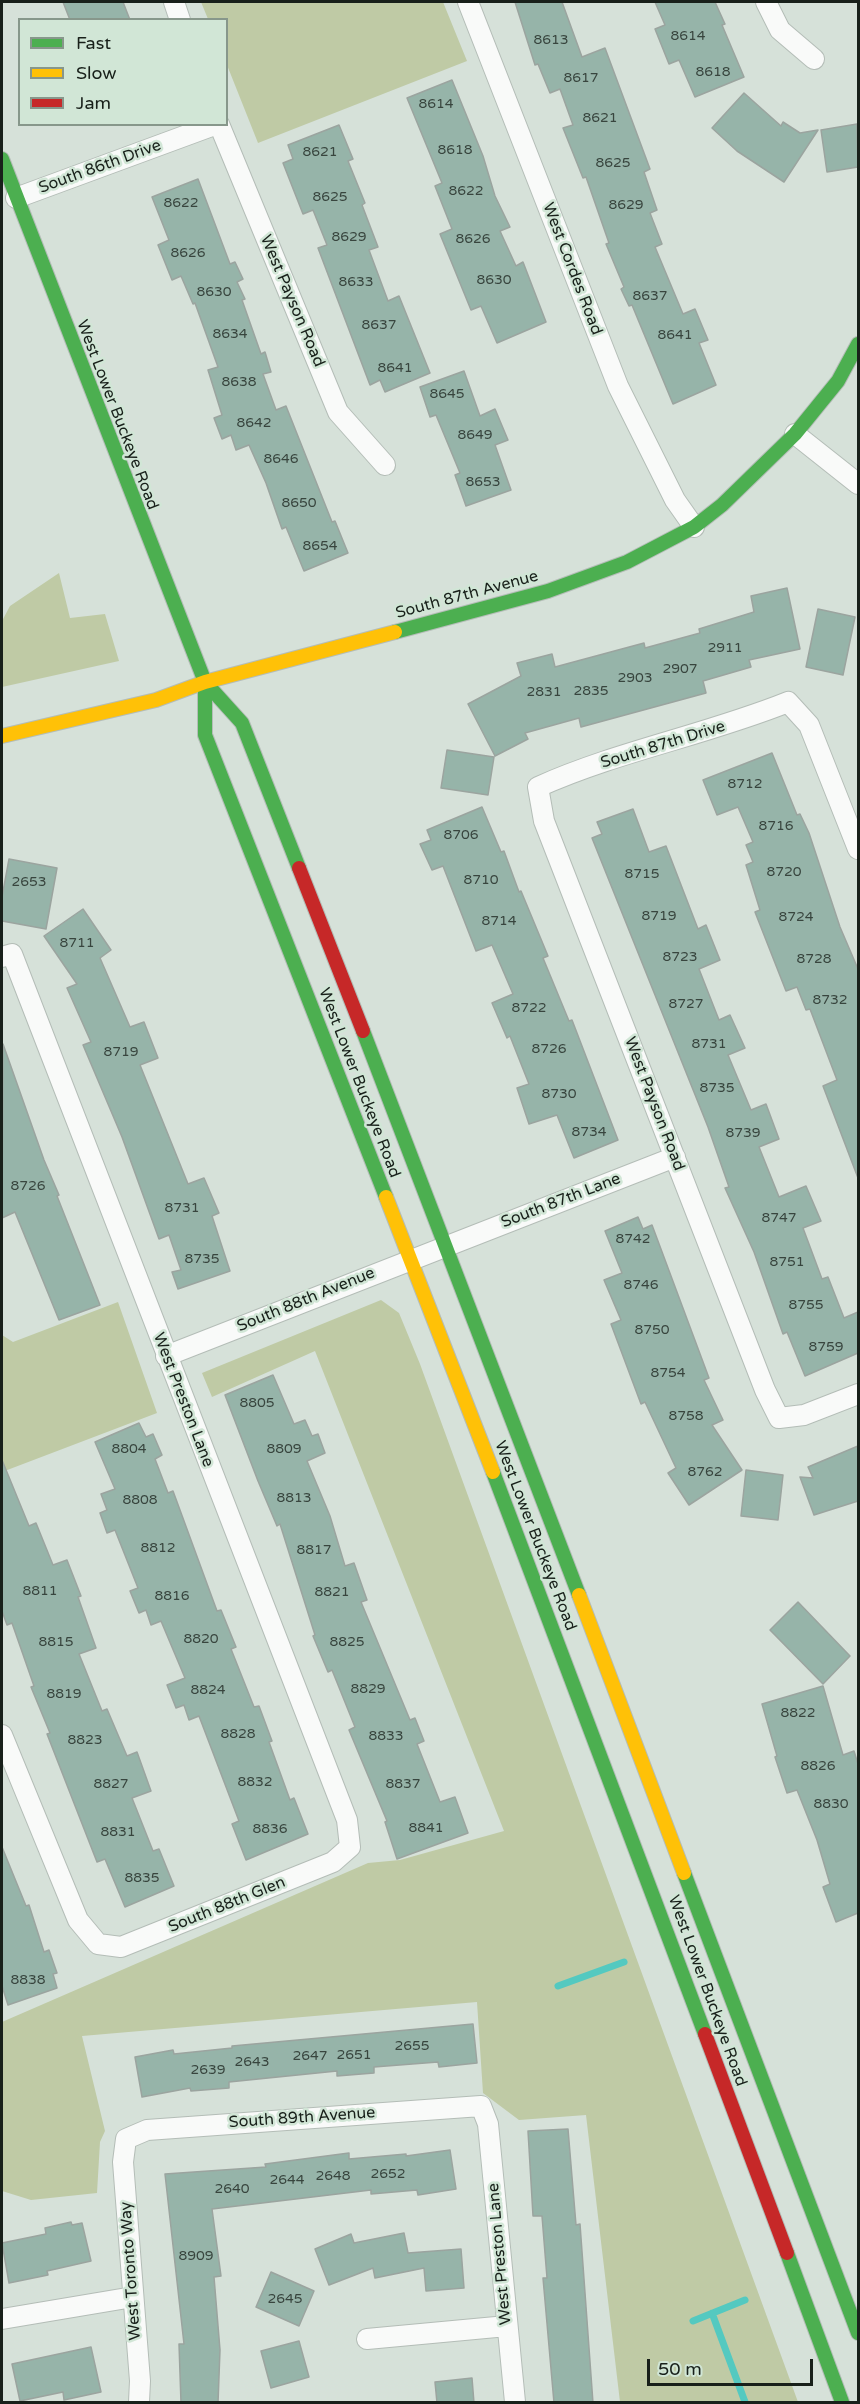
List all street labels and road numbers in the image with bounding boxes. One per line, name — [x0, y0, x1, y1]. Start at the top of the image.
street label: South 86th Drive — [36, 136, 164, 198]
street label: West Cordes Road — [538, 200, 606, 338]
street label: West Payson Road — [255, 232, 329, 370]
street label: West Lower Buckeye Road — [72, 317, 162, 513]
street label: South 87th Avenue — [394, 567, 540, 623]
street label: South 87th Drive — [599, 717, 727, 773]
street label: West Lower Buckeye Road — [314, 985, 404, 1181]
street label: West Payson Road — [620, 1034, 688, 1174]
street label: South 87th Lane — [499, 1169, 623, 1233]
street label: South 88th Avenue — [234, 1264, 378, 1336]
street label: West Preston Lane — [149, 1330, 217, 1470]
street label: West Lower Buckeye Road — [490, 1438, 580, 1634]
street label: South 88th Glen — [166, 1873, 288, 1937]
street label: West Lower Buckeye Road — [663, 1893, 751, 2089]
street label: South 89th Avenue — [228, 2103, 376, 2133]
street label: West Preston Lane — [484, 2182, 516, 2326]
street label: West Toronto Way — [117, 2201, 145, 2341]

